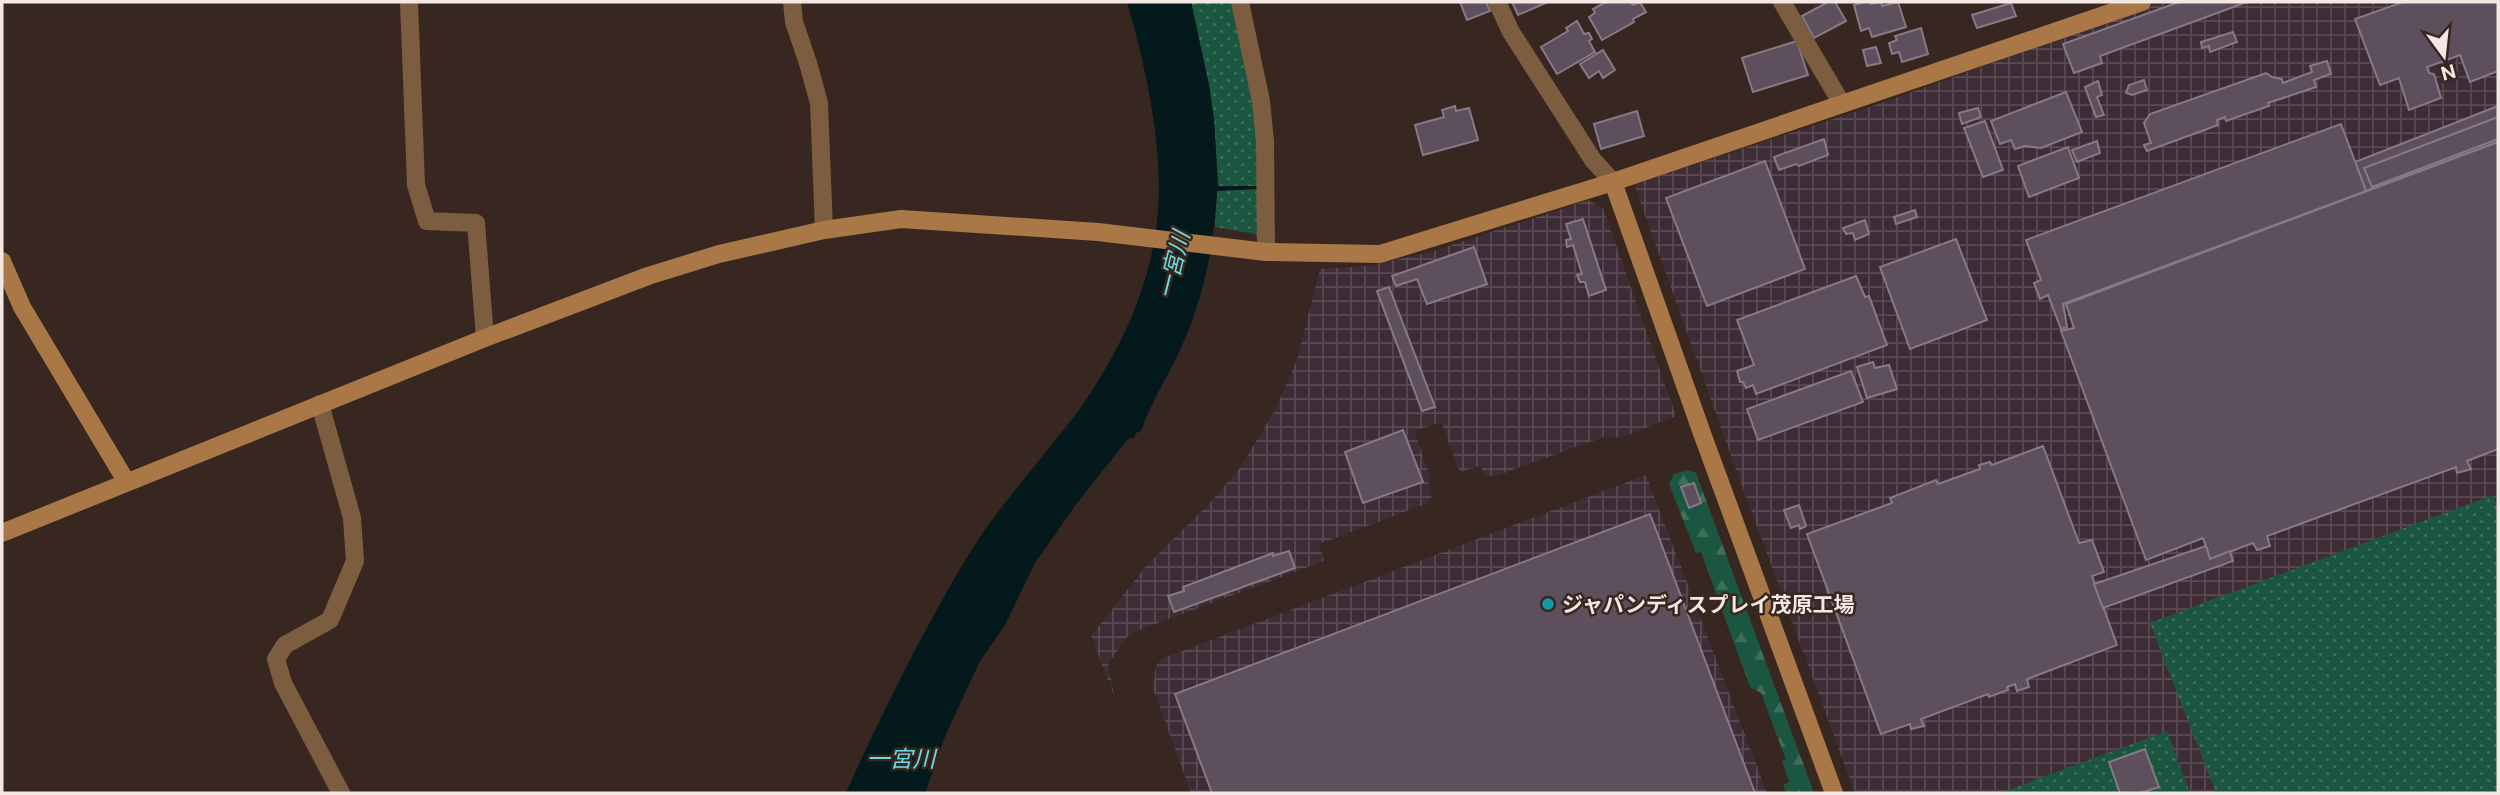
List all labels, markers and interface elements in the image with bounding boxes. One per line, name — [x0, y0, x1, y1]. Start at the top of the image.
north arrow — [2409, 21, 2479, 91]
text: N — [2438, 60, 2458, 85]
water label: 一宮川 — [1152, 225, 1195, 302]
place label: ジャパンディスプレイ茂原工場 — [1562, 592, 1855, 617]
marker: ジャパンディスプレイ茂原工場 — [1540, 596, 1556, 612]
water label: 一宮川 — [867, 745, 939, 772]

